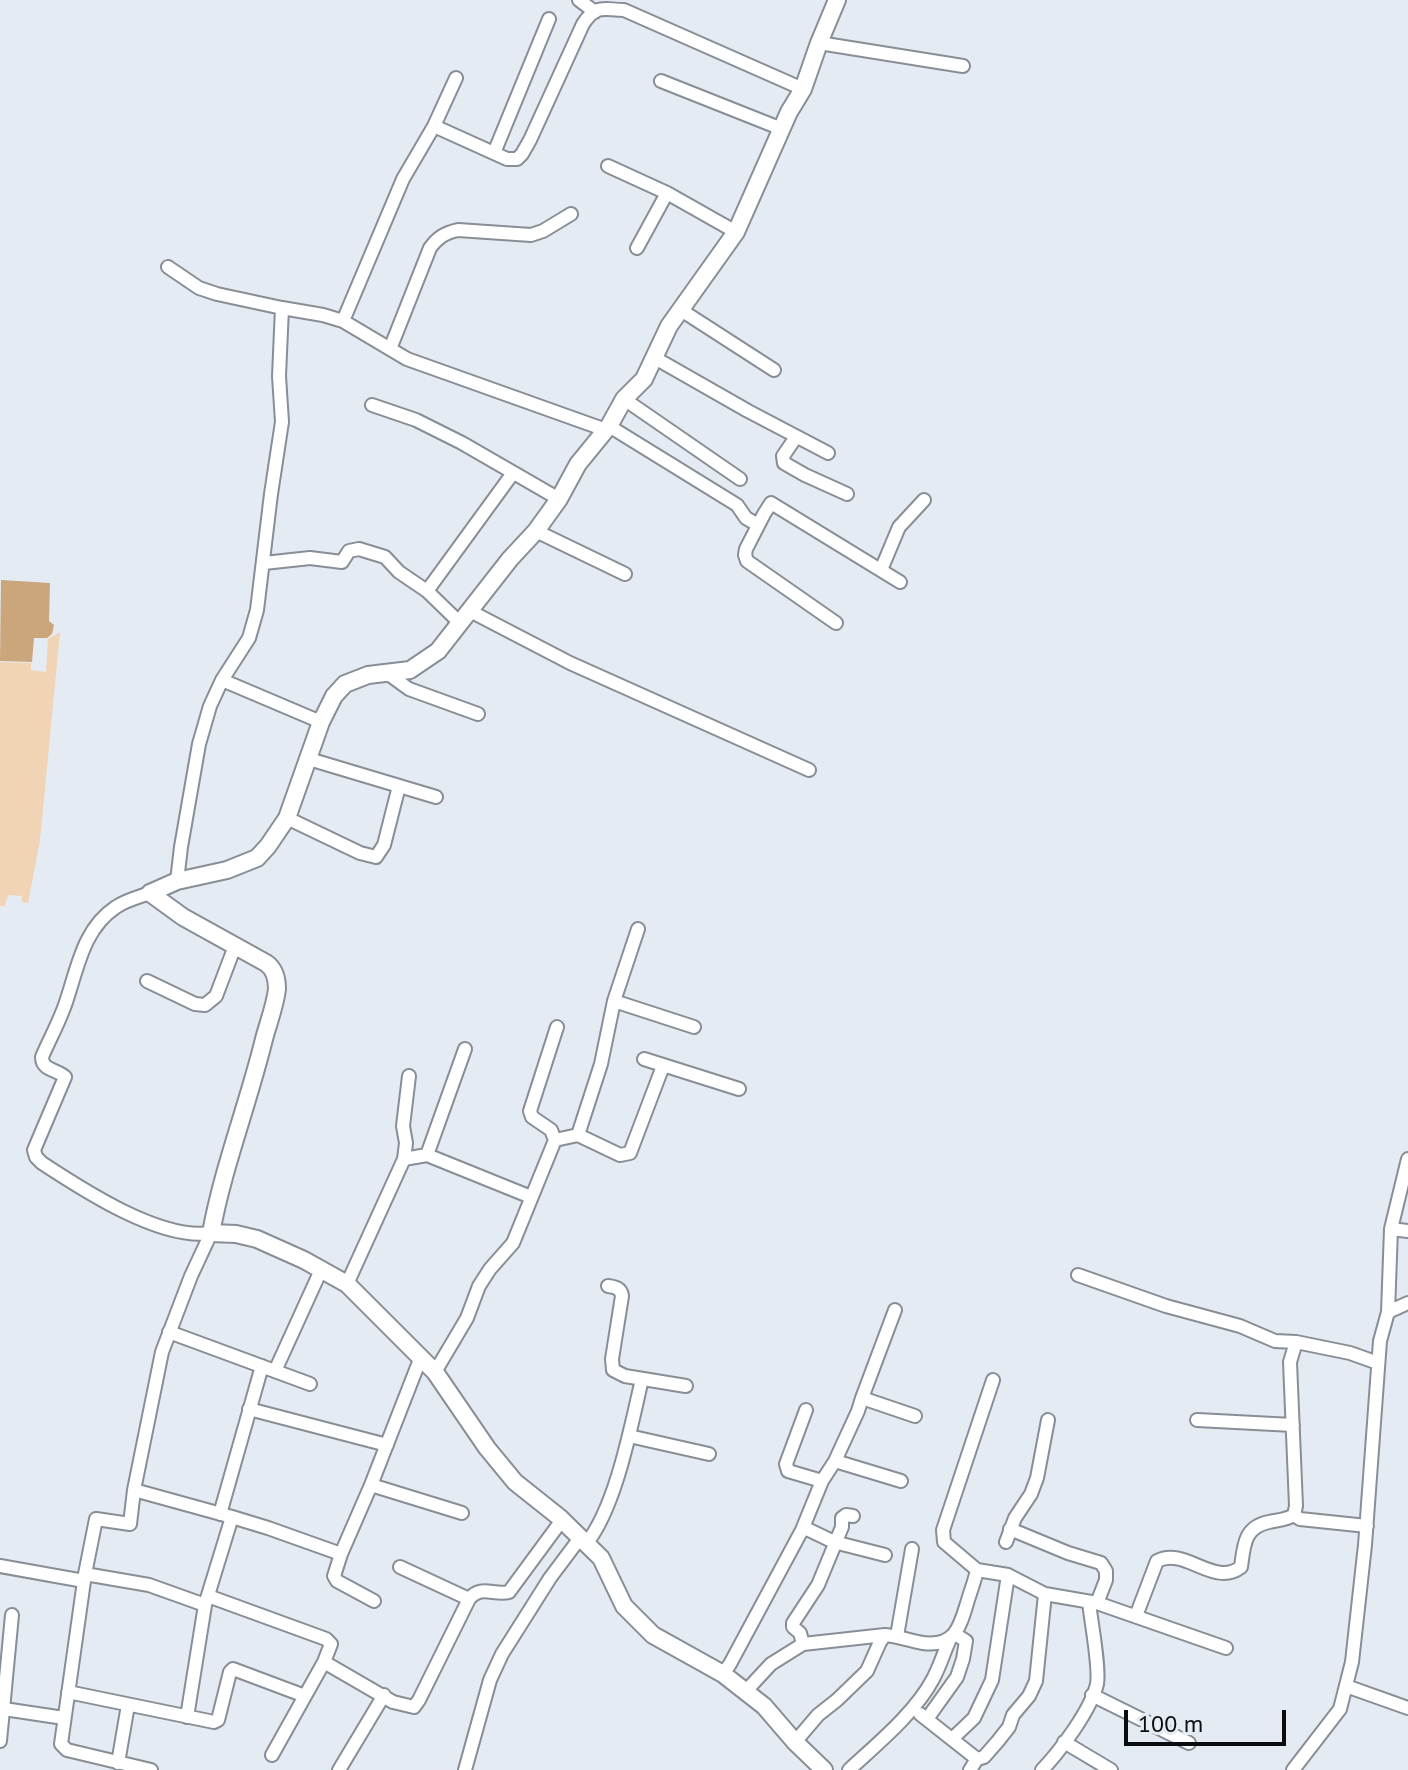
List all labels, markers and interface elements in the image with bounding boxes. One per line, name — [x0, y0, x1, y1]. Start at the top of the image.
scale bar — [1128, 1694, 1290, 1744]
text: 100 m — [1138, 1708, 1203, 1739]

